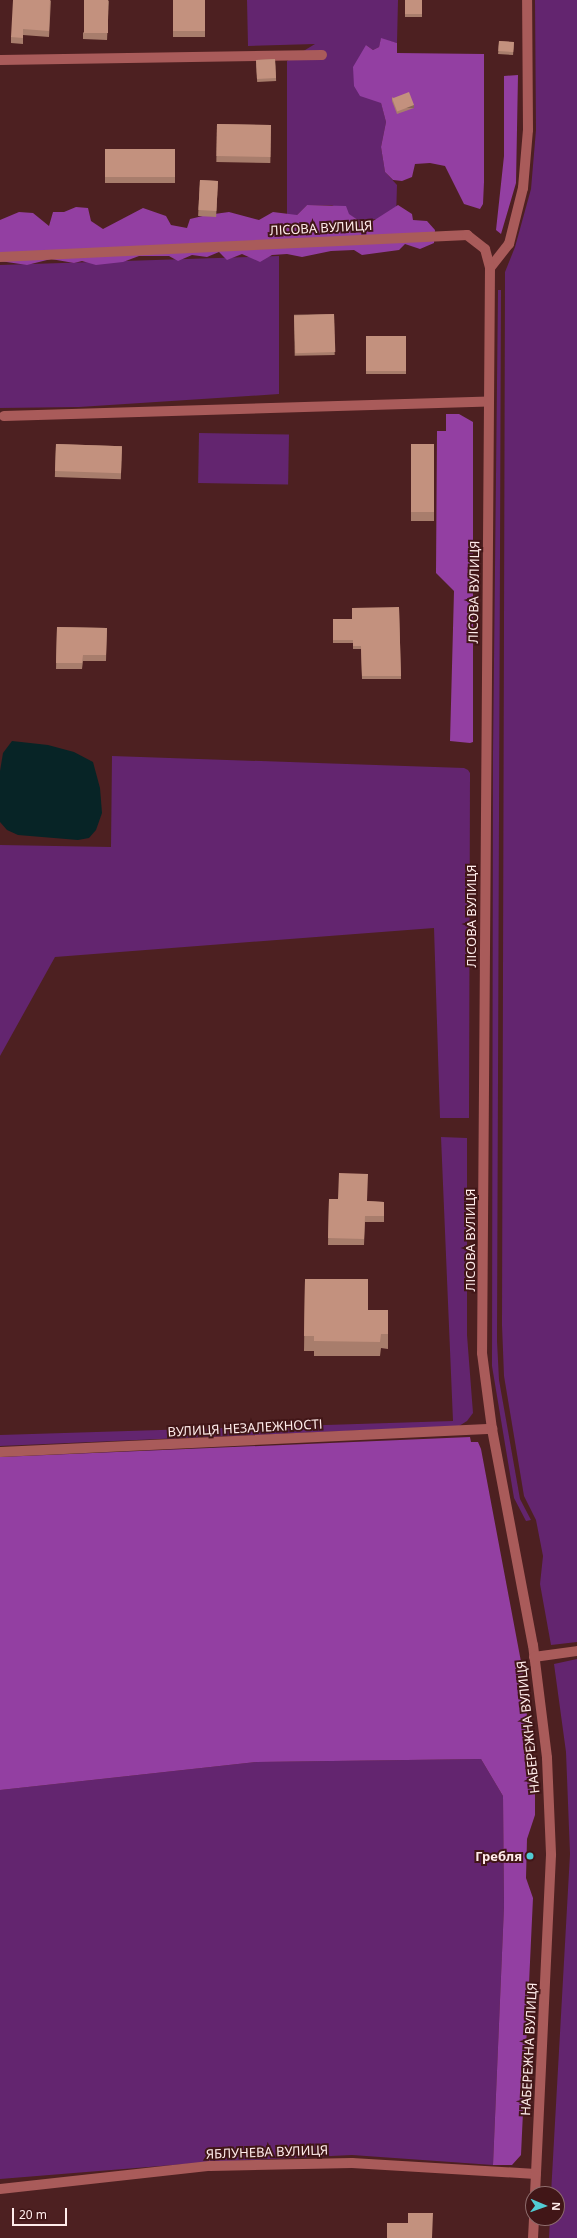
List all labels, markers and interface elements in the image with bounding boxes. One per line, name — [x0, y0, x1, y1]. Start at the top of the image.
street label: ЛІСОВА ВУЛИЦЯ — [269, 218, 373, 238]
street label: ЛІСОВА ВУЛИЦЯ — [465, 540, 483, 644]
street label: ЛІСОВА ВУЛИЦЯ — [463, 865, 479, 967]
street label: ЛІСОВА ВУЛИЦЯ — [462, 1189, 478, 1291]
street label: ВУЛИЦЯ НЕЗАЛЕЖНОСТІ — [167, 1416, 323, 1440]
street label: НАБЕРЕЖНА ВУЛИЦЯ — [513, 1660, 543, 1794]
place label: Гребля — [475, 1848, 522, 1864]
marker: Гребля — [525, 1851, 535, 1861]
street label: НАБЕРЕЖНА ВУЛИЦЯ — [518, 1982, 540, 2116]
street label: ЯБЛУНЕВА ВУЛИЦЯ — [206, 2142, 328, 2162]
north arrow — [525, 2186, 565, 2226]
scale bar — [14, 2200, 69, 2226]
text: N — [549, 2202, 564, 2211]
text: 20 m — [19, 2206, 47, 2223]

